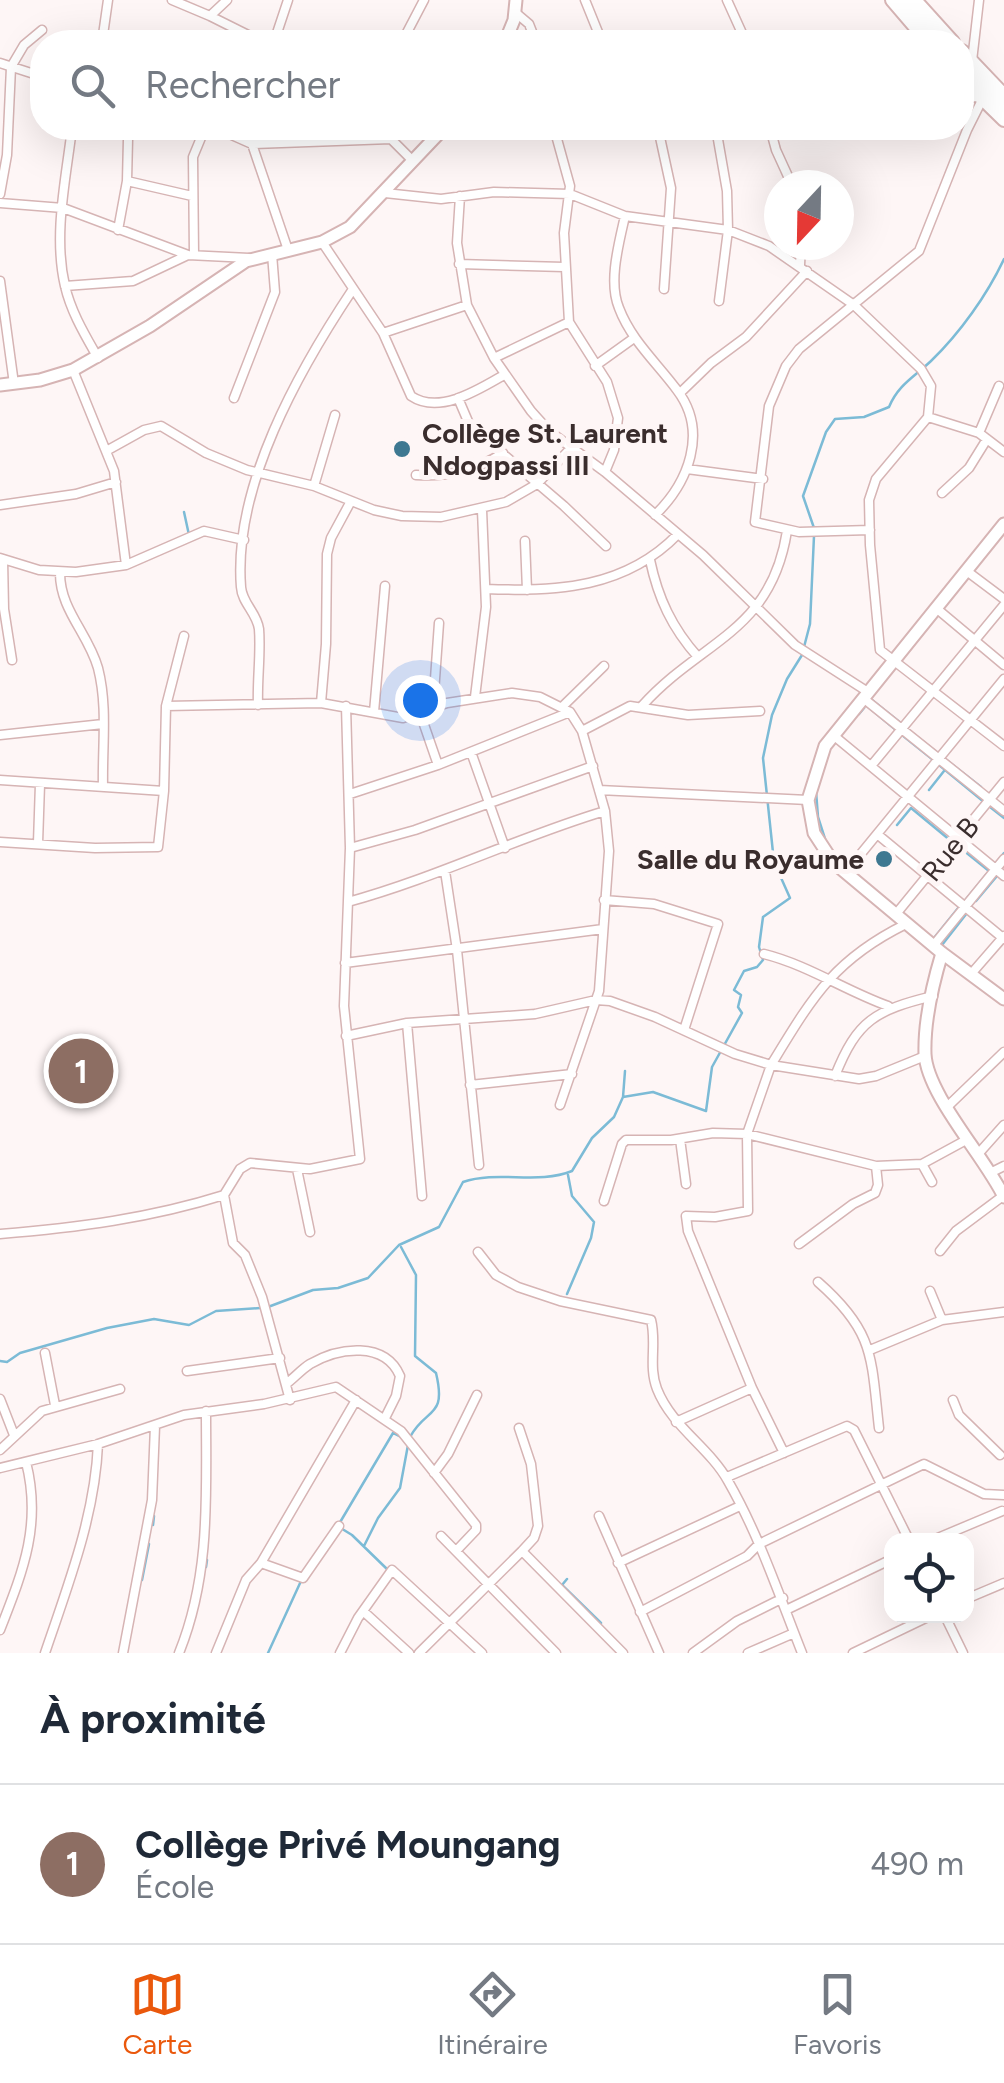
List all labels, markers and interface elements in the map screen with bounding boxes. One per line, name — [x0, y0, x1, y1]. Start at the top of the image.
search box — [30, 30, 974, 140]
icon: search — [65, 58, 120, 113]
text: Rechercher — [145, 62, 340, 108]
north arrow — [764, 170, 854, 260]
place label: Collège St. Laurent Ndogpassi III — [422, 416, 668, 482]
marker: Collège St. Laurent Ndogpassi III — [391, 438, 413, 460]
your location — [395, 675, 446, 726]
street label: Rue B — [914, 810, 986, 888]
place label: Salle du Royaume — [637, 842, 864, 876]
marker: Salle du Royaume — [873, 848, 895, 870]
pin: 1 — [48, 1034, 114, 1108]
map controls — [884, 1533, 974, 1623]
button: locate — [884, 1533, 974, 1623]
text: À proximité — [40, 1693, 266, 1744]
text: Collège Privé Moungang — [135, 1822, 561, 1868]
text: 1 — [66, 1845, 79, 1883]
text: 490 m — [870, 1845, 964, 1883]
text: École — [135, 1868, 214, 1906]
tab: Carte — [123, 1967, 192, 2061]
tab: Itinéraire — [437, 1967, 548, 2061]
tab: Favoris — [793, 1967, 881, 2061]

